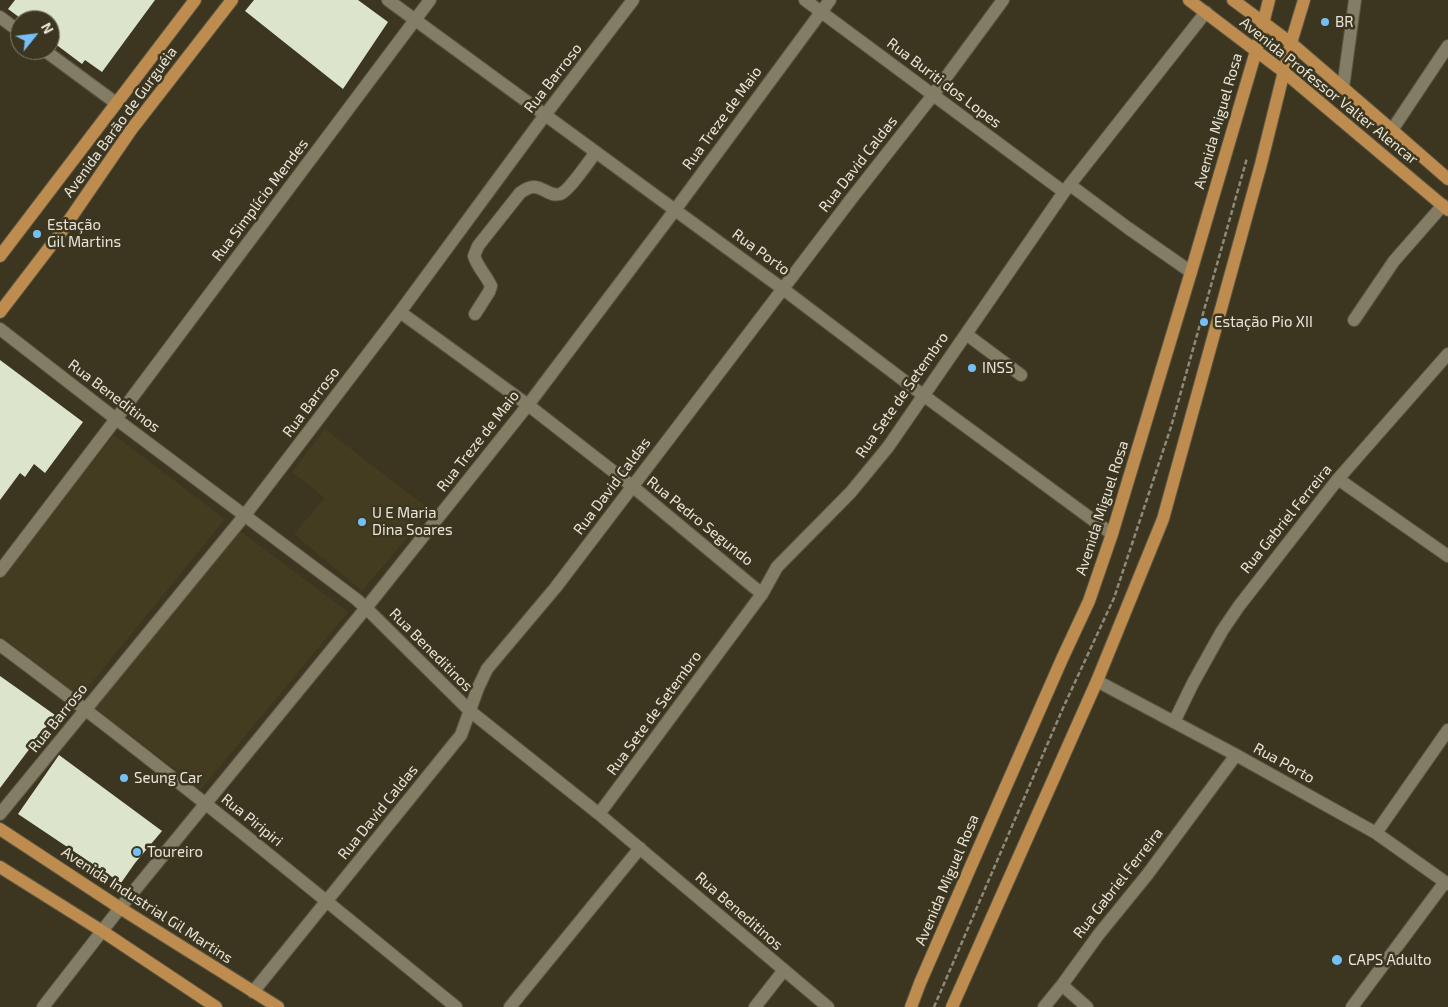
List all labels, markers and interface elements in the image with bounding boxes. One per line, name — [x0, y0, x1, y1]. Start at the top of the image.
north arrow — [10, 10, 60, 60]
place label: BR — [1335, 13, 1354, 31]
street label: Avenida Professor Valter Alencar — [1236, 14, 1422, 168]
marker: BR — [1319, 16, 1331, 28]
text: N — [38, 19, 58, 37]
street label: Rua Buriti dos Lopes — [883, 34, 1005, 132]
street label: Rua Barroso — [520, 40, 586, 116]
street label: Avenida Barão de Gurguéia — [59, 43, 181, 201]
street label: Avenida Miguel Rosa — [1190, 51, 1246, 191]
street label: Rua Treze de Maio — [678, 63, 766, 173]
street label: Rua David Caldas — [815, 112, 901, 216]
street label: Rua Simplício Mendes — [208, 135, 312, 265]
place label: Estação Gil Martins — [47, 216, 121, 251]
street label: Rua Porto — [729, 225, 793, 279]
marker: Estação Gil Martins — [31, 228, 43, 240]
place label: Estação Pio XII — [1214, 313, 1313, 331]
marker: Estação Pio XII — [1198, 316, 1210, 328]
street label: Rua Sete de Setembro — [852, 329, 952, 461]
street label: Rua Beneditinos — [65, 356, 163, 436]
place label: INSS — [982, 359, 1013, 377]
marker: INSS — [966, 362, 978, 374]
street label: Rua Barroso — [279, 363, 343, 441]
street label: Rua Treze de Maio — [433, 387, 523, 495]
street label: Rua David Caldas — [570, 434, 654, 538]
street label: Avenida Miguel Rosa — [1072, 438, 1132, 578]
street label: Rua Gabriel Ferreira — [1237, 461, 1335, 577]
street label: Rua Pedro Segundo — [643, 473, 757, 569]
place label: U E Maria Dina Soares — [372, 504, 453, 539]
marker: U E Maria Dina Soares — [356, 516, 368, 528]
street label: Rua Beneditinos — [386, 605, 476, 695]
street label: Rua Sete de Setembro — [603, 647, 705, 779]
street label: Rua Barroso — [25, 680, 91, 756]
street label: Rua Porto — [1250, 739, 1318, 787]
street label: Rua David Caldas — [334, 761, 422, 863]
place label: Seung Car — [134, 769, 202, 787]
marker: Seung Car — [118, 772, 130, 784]
street label: Rua Piripiri — [218, 790, 286, 850]
street label: Avenida Miguel Rosa — [911, 812, 983, 948]
street label: Rua Gabriel Ferreira — [1069, 824, 1167, 942]
street label: Avenida Industrial Gil Martins — [58, 843, 236, 967]
place label: Toureiro — [147, 843, 203, 861]
marker: Toureiro — [131, 846, 143, 858]
street label: Rua Beneditinos — [692, 868, 786, 954]
place label: CAPS Adulto — [1348, 951, 1432, 969]
marker: CAPS Adulto — [1330, 953, 1344, 967]

